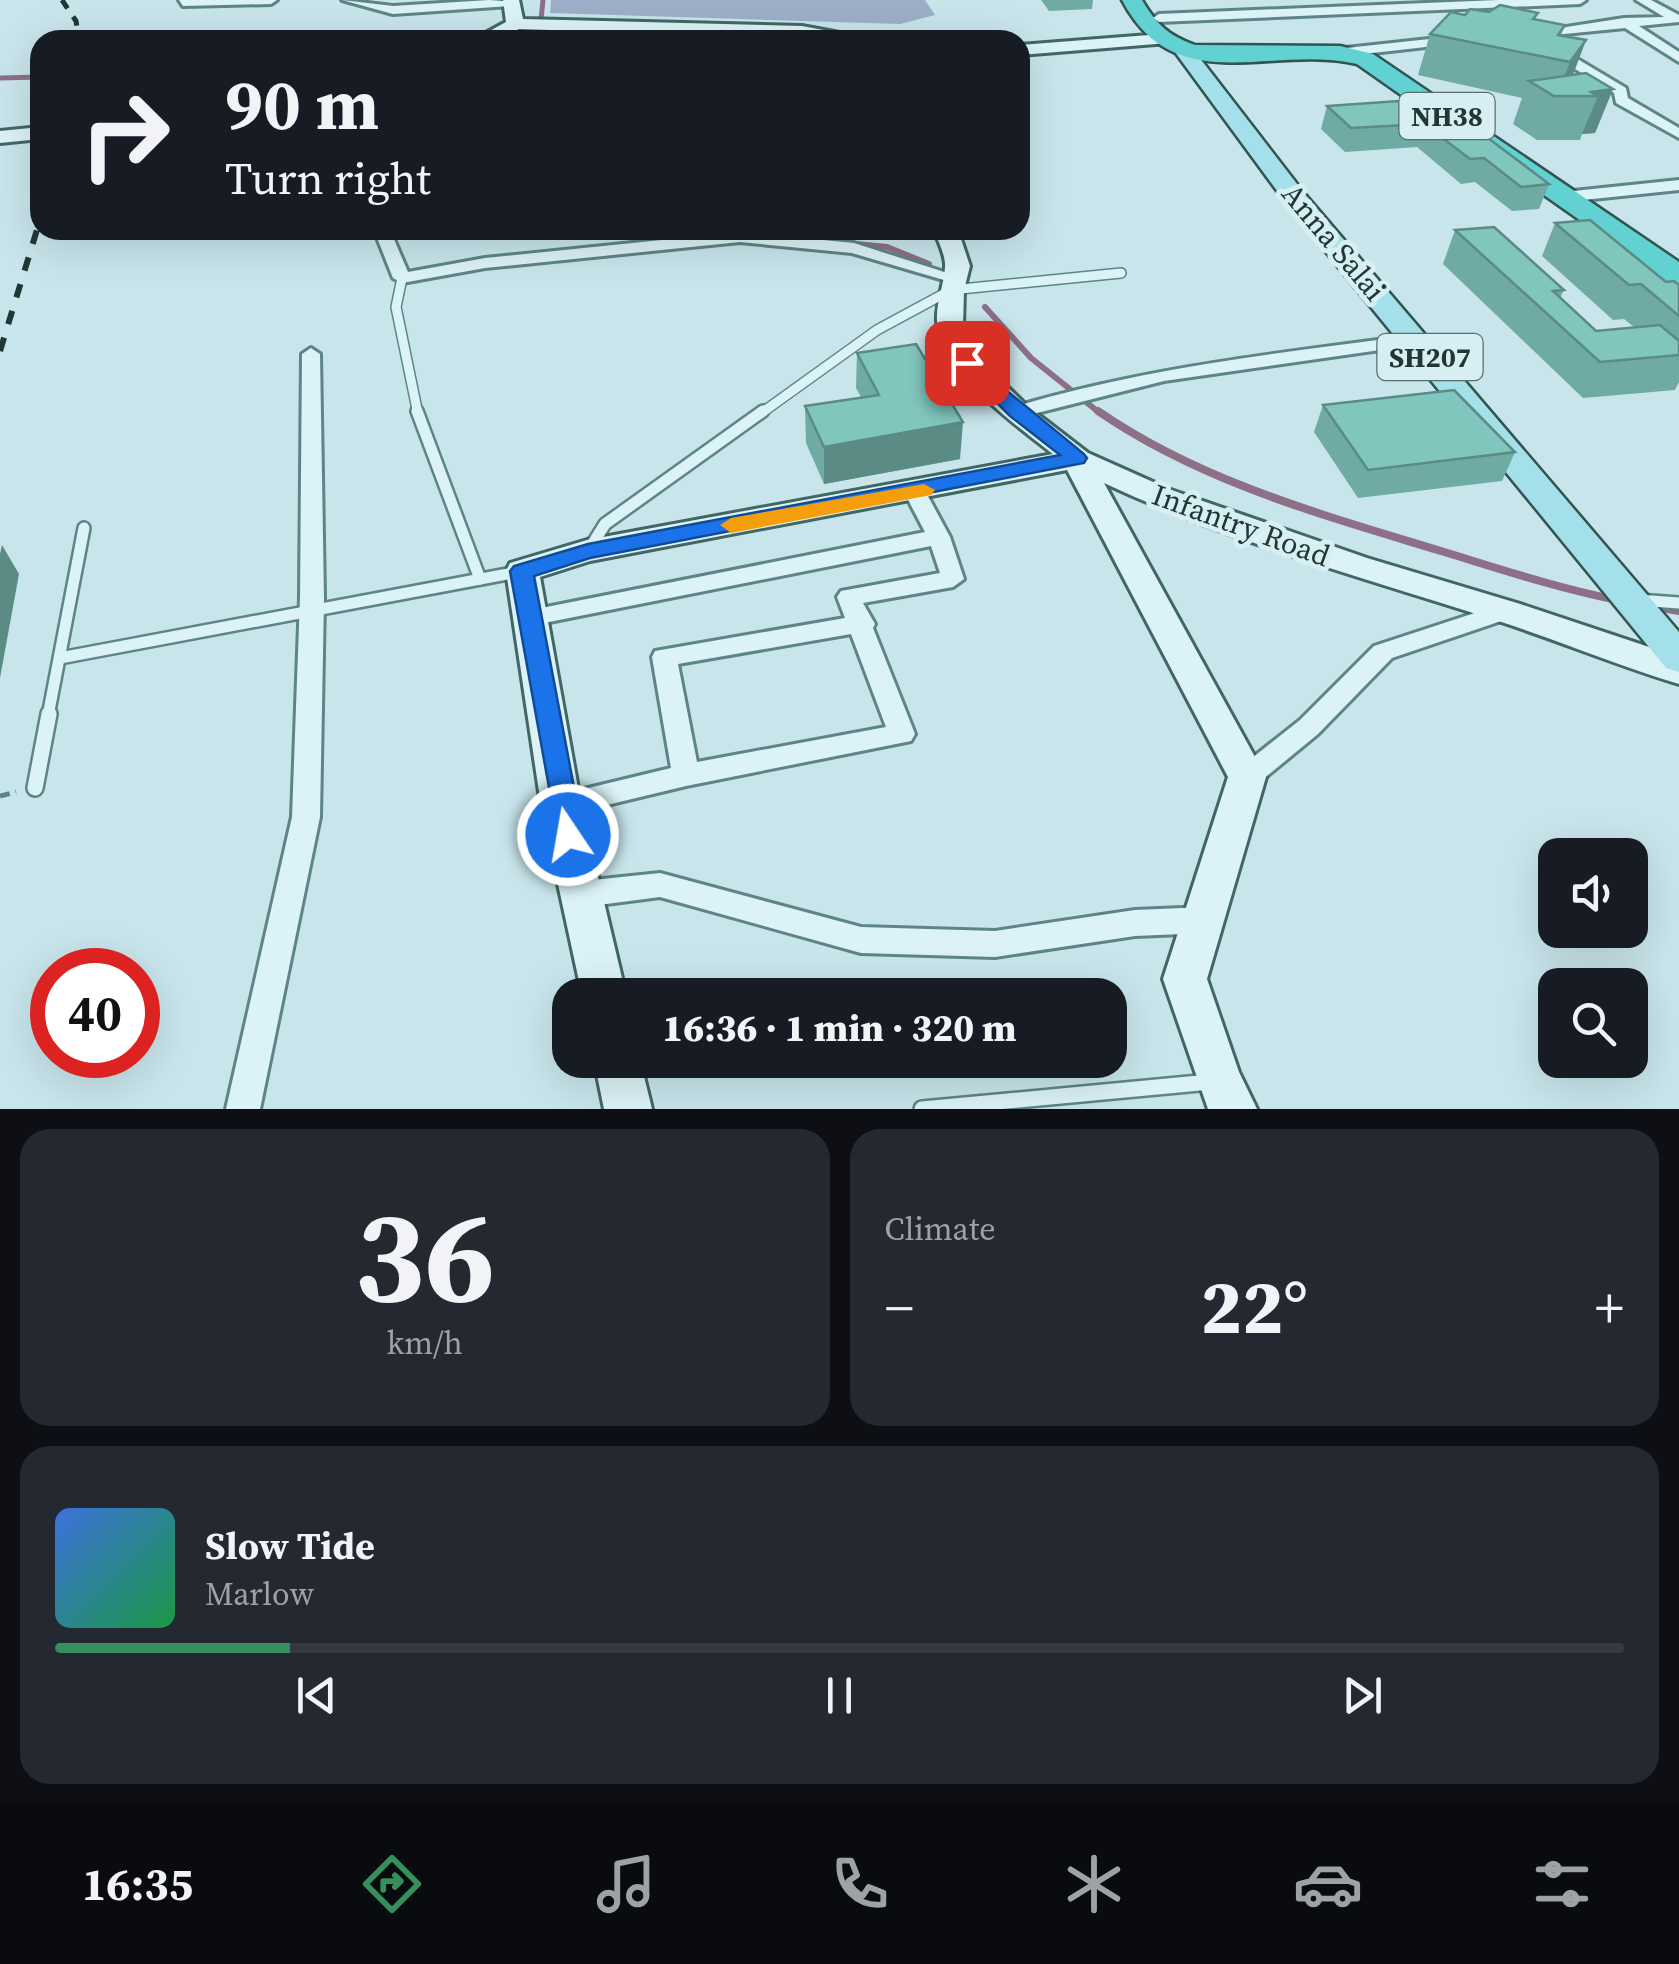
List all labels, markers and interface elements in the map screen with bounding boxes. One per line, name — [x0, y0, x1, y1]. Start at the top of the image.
text: 90 m — [225, 56, 379, 152]
icon: right — [60, 70, 190, 200]
road number: NH38 — [1400, 93, 1494, 139]
text: Turn right — [225, 147, 431, 209]
street label: Anna Salai — [1273, 174, 1395, 310]
pin — [925, 321, 1010, 406]
road number: SH207 — [1378, 334, 1482, 380]
icon: arrive — [940, 336, 995, 391]
street label: Infantry Road — [1147, 474, 1335, 576]
position arrow — [516, 783, 620, 887]
map controls — [1538, 838, 1648, 1078]
button: sound — [1538, 838, 1648, 948]
speed limit sign: 40 — [30, 948, 160, 1078]
button: search — [1538, 968, 1648, 1078]
text: 16:36 · 1 min · 320 m — [662, 1002, 1017, 1054]
text: 36 — [354, 1166, 495, 1345]
text: Climate — [885, 1207, 996, 1251]
text: 22° — [1201, 1255, 1308, 1358]
text: − — [885, 1270, 914, 1345]
text: + — [1595, 1270, 1624, 1345]
text: km/h — [387, 1321, 463, 1365]
text: Slow Tide — [205, 1520, 375, 1572]
text: Marlow — [205, 1572, 314, 1616]
icon: previous — [289, 1668, 344, 1723]
icon: pause — [812, 1668, 867, 1723]
icon: next — [1335, 1668, 1390, 1723]
icon: directions — [357, 1849, 427, 1919]
icon: music — [591, 1849, 661, 1919]
icon: phone — [825, 1849, 895, 1919]
icon: climate — [1059, 1849, 1129, 1919]
icon: car — [1293, 1849, 1363, 1919]
icon: filters — [1527, 1849, 1597, 1919]
text: 16:35 — [82, 1853, 193, 1915]

